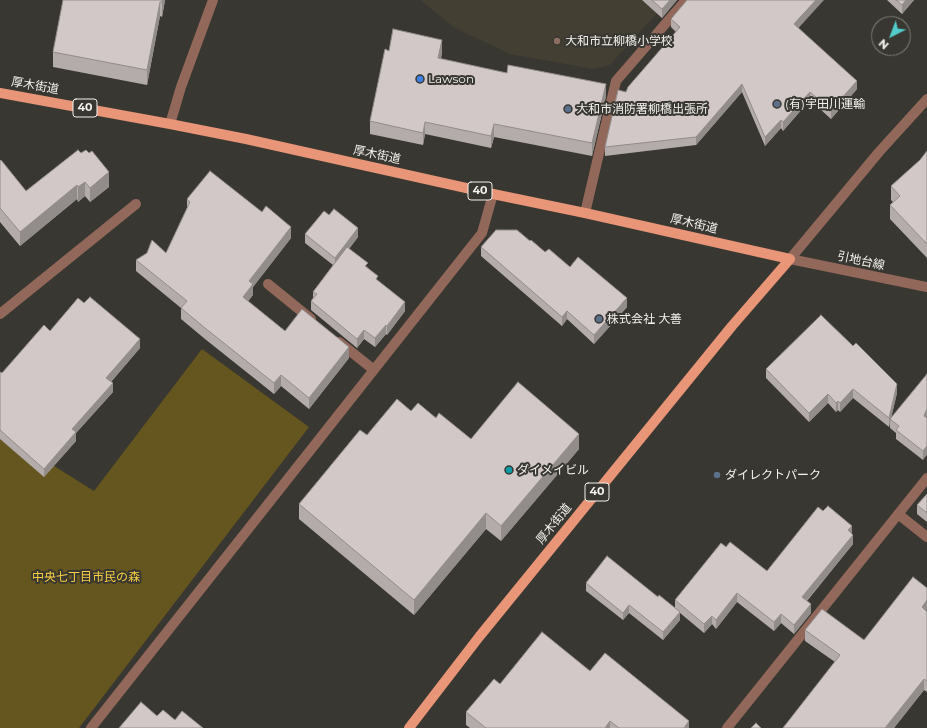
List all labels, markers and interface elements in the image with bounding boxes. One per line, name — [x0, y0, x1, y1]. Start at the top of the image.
north arrow — [871, 16, 911, 56]
place label: 大和市立柳橋小学校 — [565, 34, 673, 48]
marker: 大和市立柳橋小学校 — [552, 36, 562, 46]
text: N — [876, 36, 892, 52]
place label: Lawson — [428, 72, 474, 86]
marker: Lawson — [415, 74, 425, 84]
street label: 厚木街道 — [10, 75, 60, 97]
place label: (有)宇田川運輸 — [785, 97, 865, 111]
road number: 40 — [73, 99, 97, 117]
marker: (有)宇田川運輸 — [772, 99, 782, 109]
place label: 大和市消防署柳橋出張所 — [576, 102, 708, 116]
marker: 大和市消防署柳橋出張所 — [563, 104, 573, 114]
street label: 厚木街道 — [352, 143, 402, 167]
road number: 40 — [468, 182, 492, 200]
street label: 厚木街道 — [669, 212, 719, 236]
street label: 引地台線 — [836, 249, 886, 273]
place label: 株式会社 大善 — [607, 312, 682, 326]
marker: 株式会社 大善 — [594, 314, 604, 324]
place label: ダイメイビル — [517, 463, 589, 477]
marker: ダイメイビル — [504, 465, 514, 475]
place label: ダイレクトパーク — [725, 468, 821, 482]
marker: ダイレクトパーク — [712, 470, 722, 480]
road number: 40 — [585, 483, 609, 501]
street label: 厚木街道 — [533, 501, 575, 547]
park label: 中央七丁目市民の森 — [32, 570, 140, 584]

